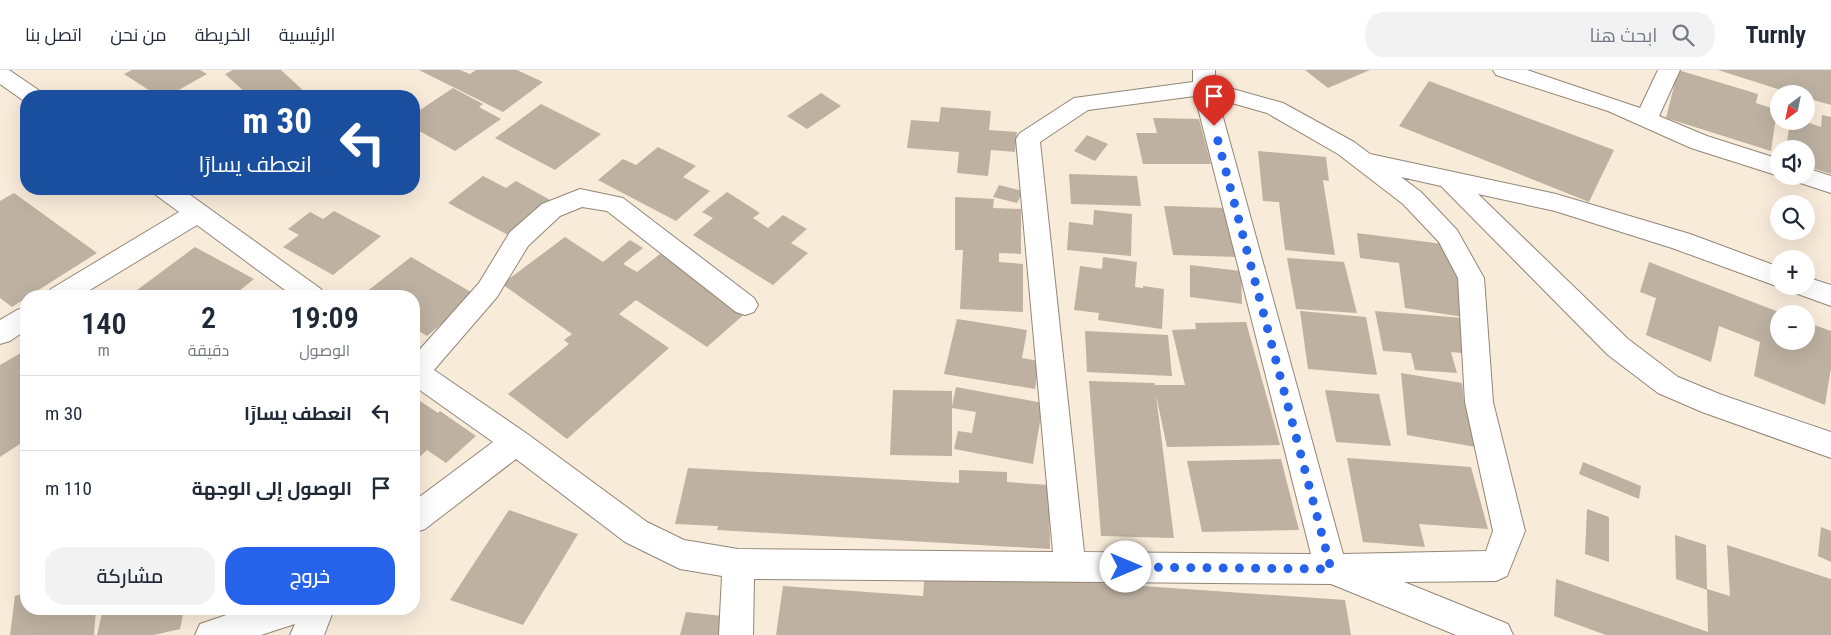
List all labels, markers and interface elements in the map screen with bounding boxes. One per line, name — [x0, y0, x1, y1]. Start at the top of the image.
search box — [1365, 12, 1715, 57]
icon: search — [1669, 21, 1697, 49]
text: Turnly — [1745, 21, 1806, 49]
text: اتصل بنا — [25, 24, 82, 45]
text: من نحن — [110, 24, 167, 45]
text: الخريطة — [195, 24, 251, 45]
text: الرئيسية — [279, 24, 335, 45]
text: ابحث هنا — [1590, 24, 1657, 47]
pin — [1193, 75, 1235, 126]
icon: arrive — [1200, 82, 1228, 110]
north arrow — [1770, 85, 1815, 130]
map controls — [1770, 85, 1815, 350]
text: 30 m — [243, 101, 312, 142]
icon: left — [330, 110, 395, 175]
button: sound — [1770, 140, 1815, 185]
text: انعطف يسارًا — [198, 152, 312, 177]
button: search — [1770, 195, 1815, 240]
button: + — [1770, 250, 1815, 295]
text: 2 — [201, 300, 216, 335]
text: 19:09 — [291, 300, 359, 335]
button: − — [1770, 305, 1815, 350]
text: 140 — [81, 306, 126, 341]
text: m — [98, 341, 110, 360]
text: دقيقة — [188, 341, 229, 360]
text: الوصول — [299, 341, 350, 360]
icon: left — [367, 399, 395, 427]
text: 30 m — [45, 402, 82, 425]
text: انعطف يسارًا — [244, 402, 352, 425]
icon: arrive — [367, 474, 395, 502]
text: 110 m — [45, 477, 92, 500]
text: الوصول إلى الوجهة — [192, 477, 352, 500]
position arrow — [1099, 540, 1151, 592]
button: مشاركة — [45, 547, 215, 605]
button: خروج — [225, 547, 395, 605]

